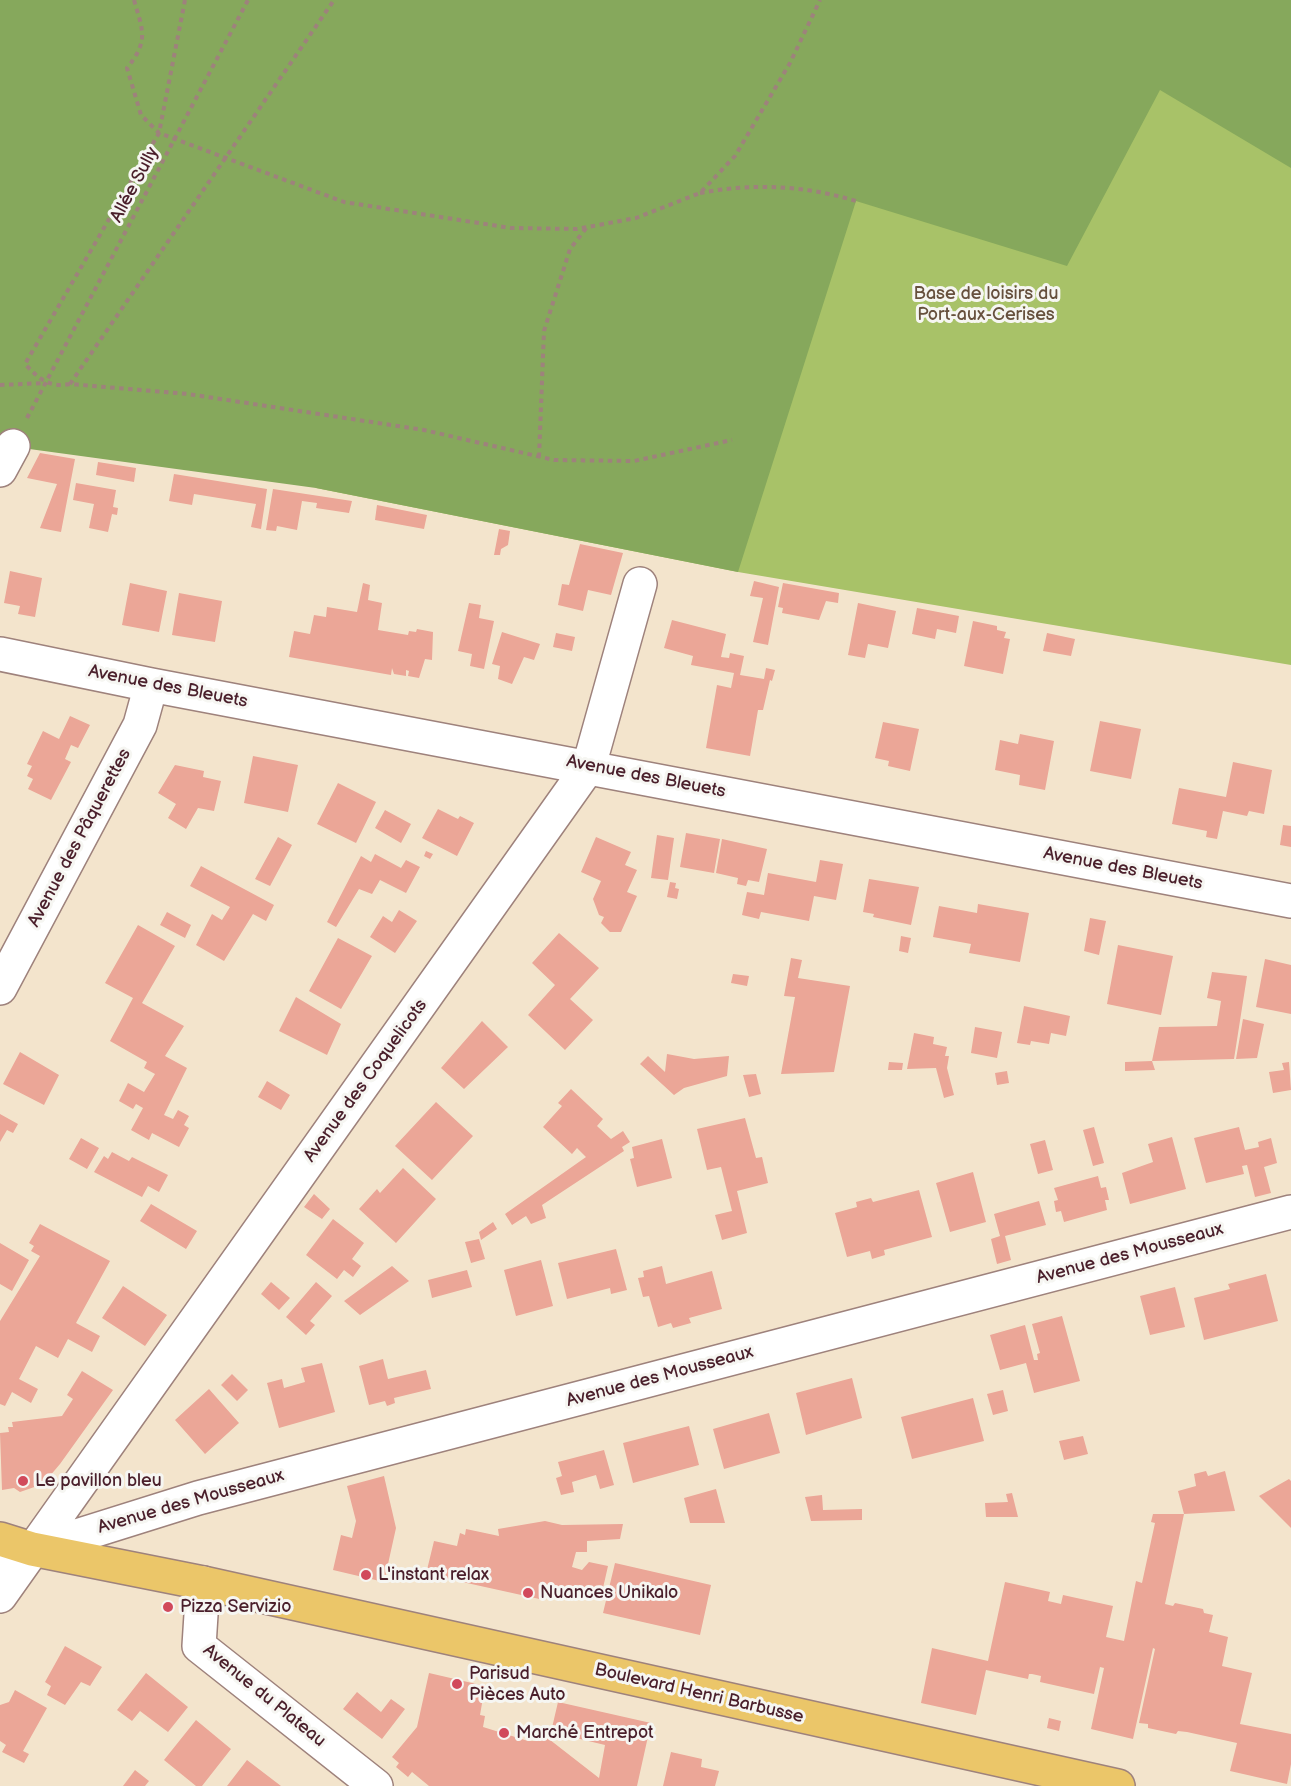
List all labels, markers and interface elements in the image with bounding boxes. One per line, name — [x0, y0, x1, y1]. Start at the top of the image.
street label: Allée Sully — [106, 144, 164, 226]
park label: Base de loisirs du Port-aux-Cerises — [914, 283, 1058, 326]
street label: Avenue des Bleuets — [86, 661, 250, 713]
street label: Avenue des Pâquerettes — [24, 745, 136, 931]
street label: Avenue des Bleuets — [564, 751, 728, 803]
street label: Avenue des Bleuets — [1041, 843, 1205, 895]
street label: Avenue des Coquelicots — [300, 995, 432, 1167]
street label: Avenue des Mousseaux — [1034, 1219, 1226, 1289]
street label: Avenue des Mousseaux — [564, 1342, 756, 1412]
street label: Avenue des Mousseaux — [95, 1465, 287, 1539]
place label: Le pavillon bleu — [35, 1470, 162, 1492]
marker: Le pavillon bleu — [16, 1474, 30, 1488]
place label: L'instant relax — [378, 1564, 489, 1586]
marker: L'instant relax — [359, 1568, 373, 1582]
place label: Nuances Unikalo — [540, 1582, 678, 1604]
marker: Nuances Unikalo — [521, 1586, 535, 1600]
place label: Pizza Servizio — [180, 1596, 292, 1618]
marker: Pizza Servizio — [161, 1600, 175, 1614]
street label: Avenue du Plateau — [198, 1640, 330, 1752]
street label: Boulevard Henri Barbusse — [592, 1659, 806, 1729]
place label: Parisud Pièces Auto — [469, 1663, 565, 1706]
marker: Parisud Pièces Auto — [450, 1677, 464, 1691]
place label: Marché Entrepot — [516, 1722, 653, 1744]
marker: Marché Entrepot — [497, 1726, 511, 1740]

